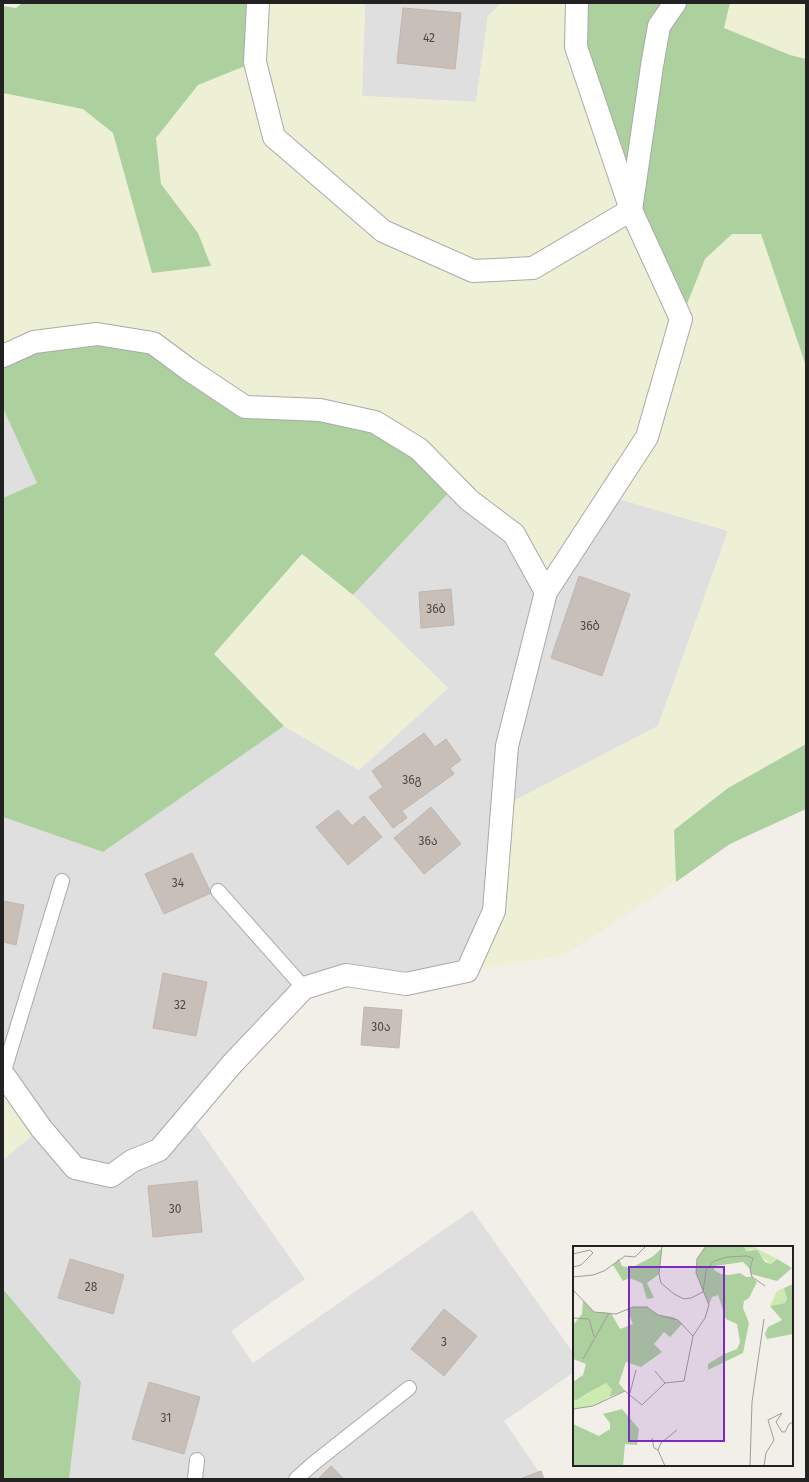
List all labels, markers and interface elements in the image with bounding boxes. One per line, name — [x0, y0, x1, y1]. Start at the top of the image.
house number: 42 — [423, 31, 435, 45]
house number: 36ბ — [426, 602, 446, 616]
house number: 36ბ — [580, 619, 600, 633]
house number: 36გ — [402, 773, 422, 787]
house number: 36ა — [419, 834, 437, 848]
house number: 34 — [172, 876, 185, 890]
house number: 32 — [174, 998, 186, 1012]
house number: 30ა — [371, 1020, 391, 1034]
house number: 30 — [169, 1202, 182, 1216]
inset map — [573, 1246, 793, 1466]
house number: 28 — [85, 1280, 98, 1294]
house number: 3 — [441, 1335, 447, 1349]
house number: 31 — [161, 1411, 171, 1425]

